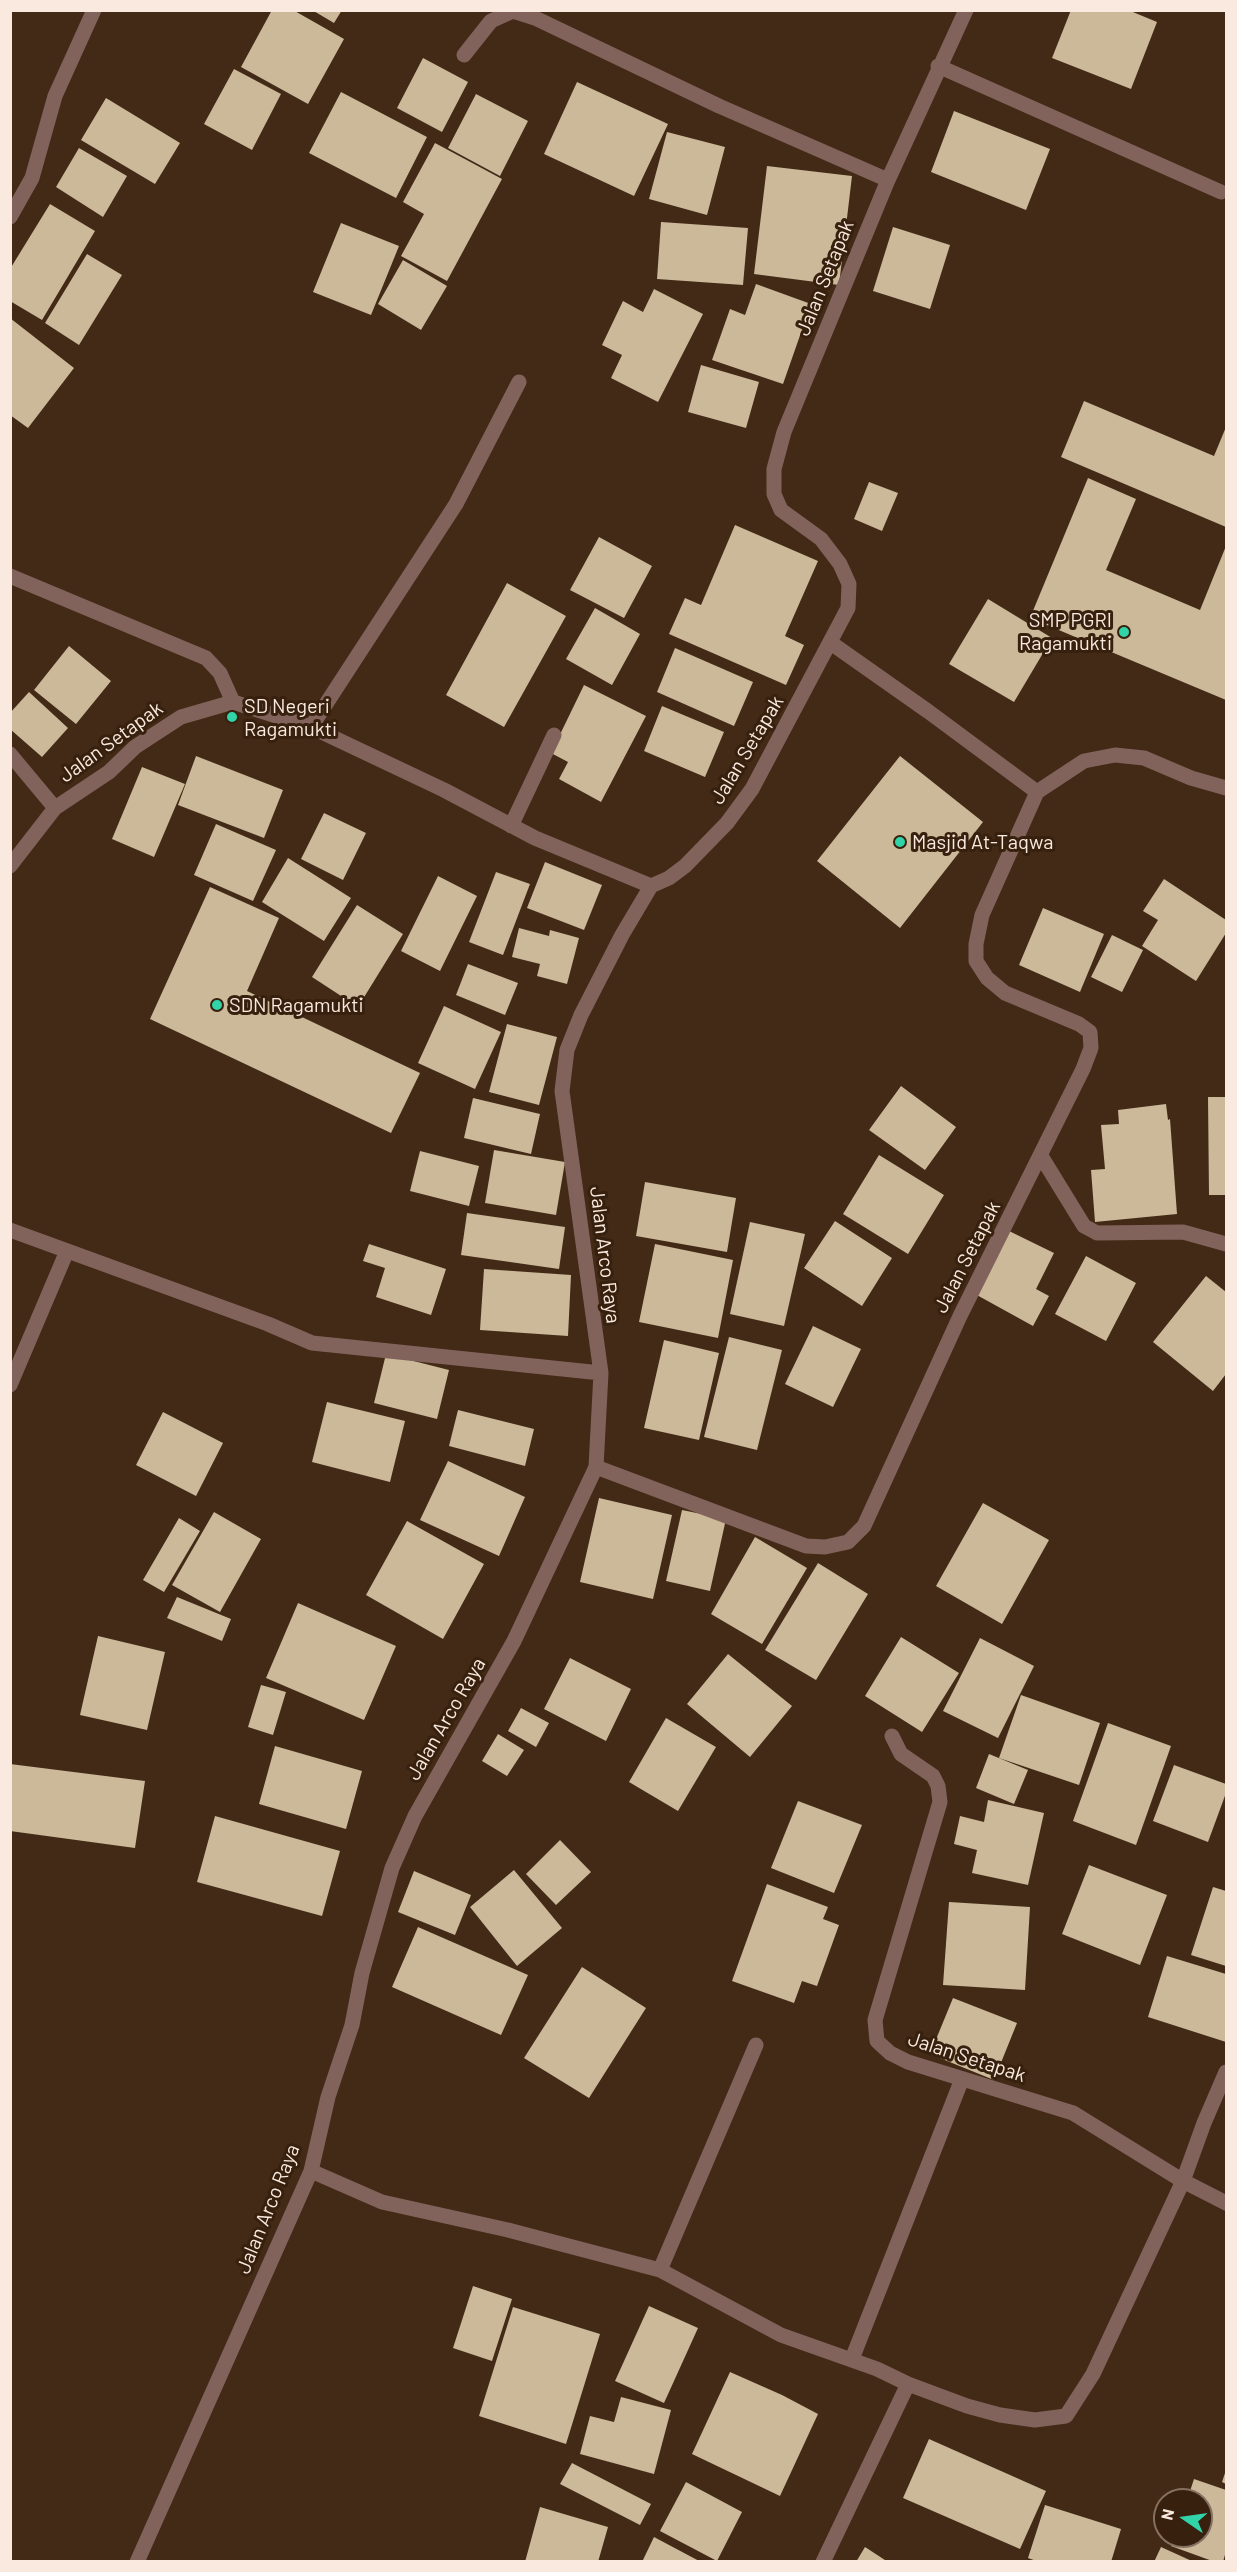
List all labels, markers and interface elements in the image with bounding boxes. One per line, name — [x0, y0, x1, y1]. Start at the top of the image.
street label: Jalan Setapak — [791, 217, 859, 339]
place label: SMP PGRI Ragamukti — [1019, 608, 1112, 655]
marker: SMP PGRI Ragamukti — [1117, 625, 1131, 639]
street label: Jalan Setapak — [705, 691, 789, 809]
place label: SD Negeri Ragamukti — [244, 694, 337, 741]
street label: Jalan Setapak — [54, 696, 168, 788]
marker: SD Negeri Ragamukti — [225, 710, 239, 724]
place label: Masjid At-Taqwa — [912, 830, 1053, 854]
marker: Masjid At-Taqwa — [893, 835, 907, 849]
place label: SDN Ragamukti — [229, 993, 364, 1017]
marker: SDN Ragamukti — [210, 998, 224, 1012]
street label: Jalan Arco Raya — [585, 1185, 625, 1325]
street label: Jalan Setapak — [929, 1197, 1005, 1317]
street label: Jalan Arco Raya — [401, 1653, 491, 1785]
street label: Jalan Setapak — [905, 2027, 1029, 2087]
street label: Jalan Arco Raya — [231, 2141, 305, 2277]
north arrow — [1153, 2488, 1213, 2548]
text: N — [1156, 2507, 1177, 2522]

